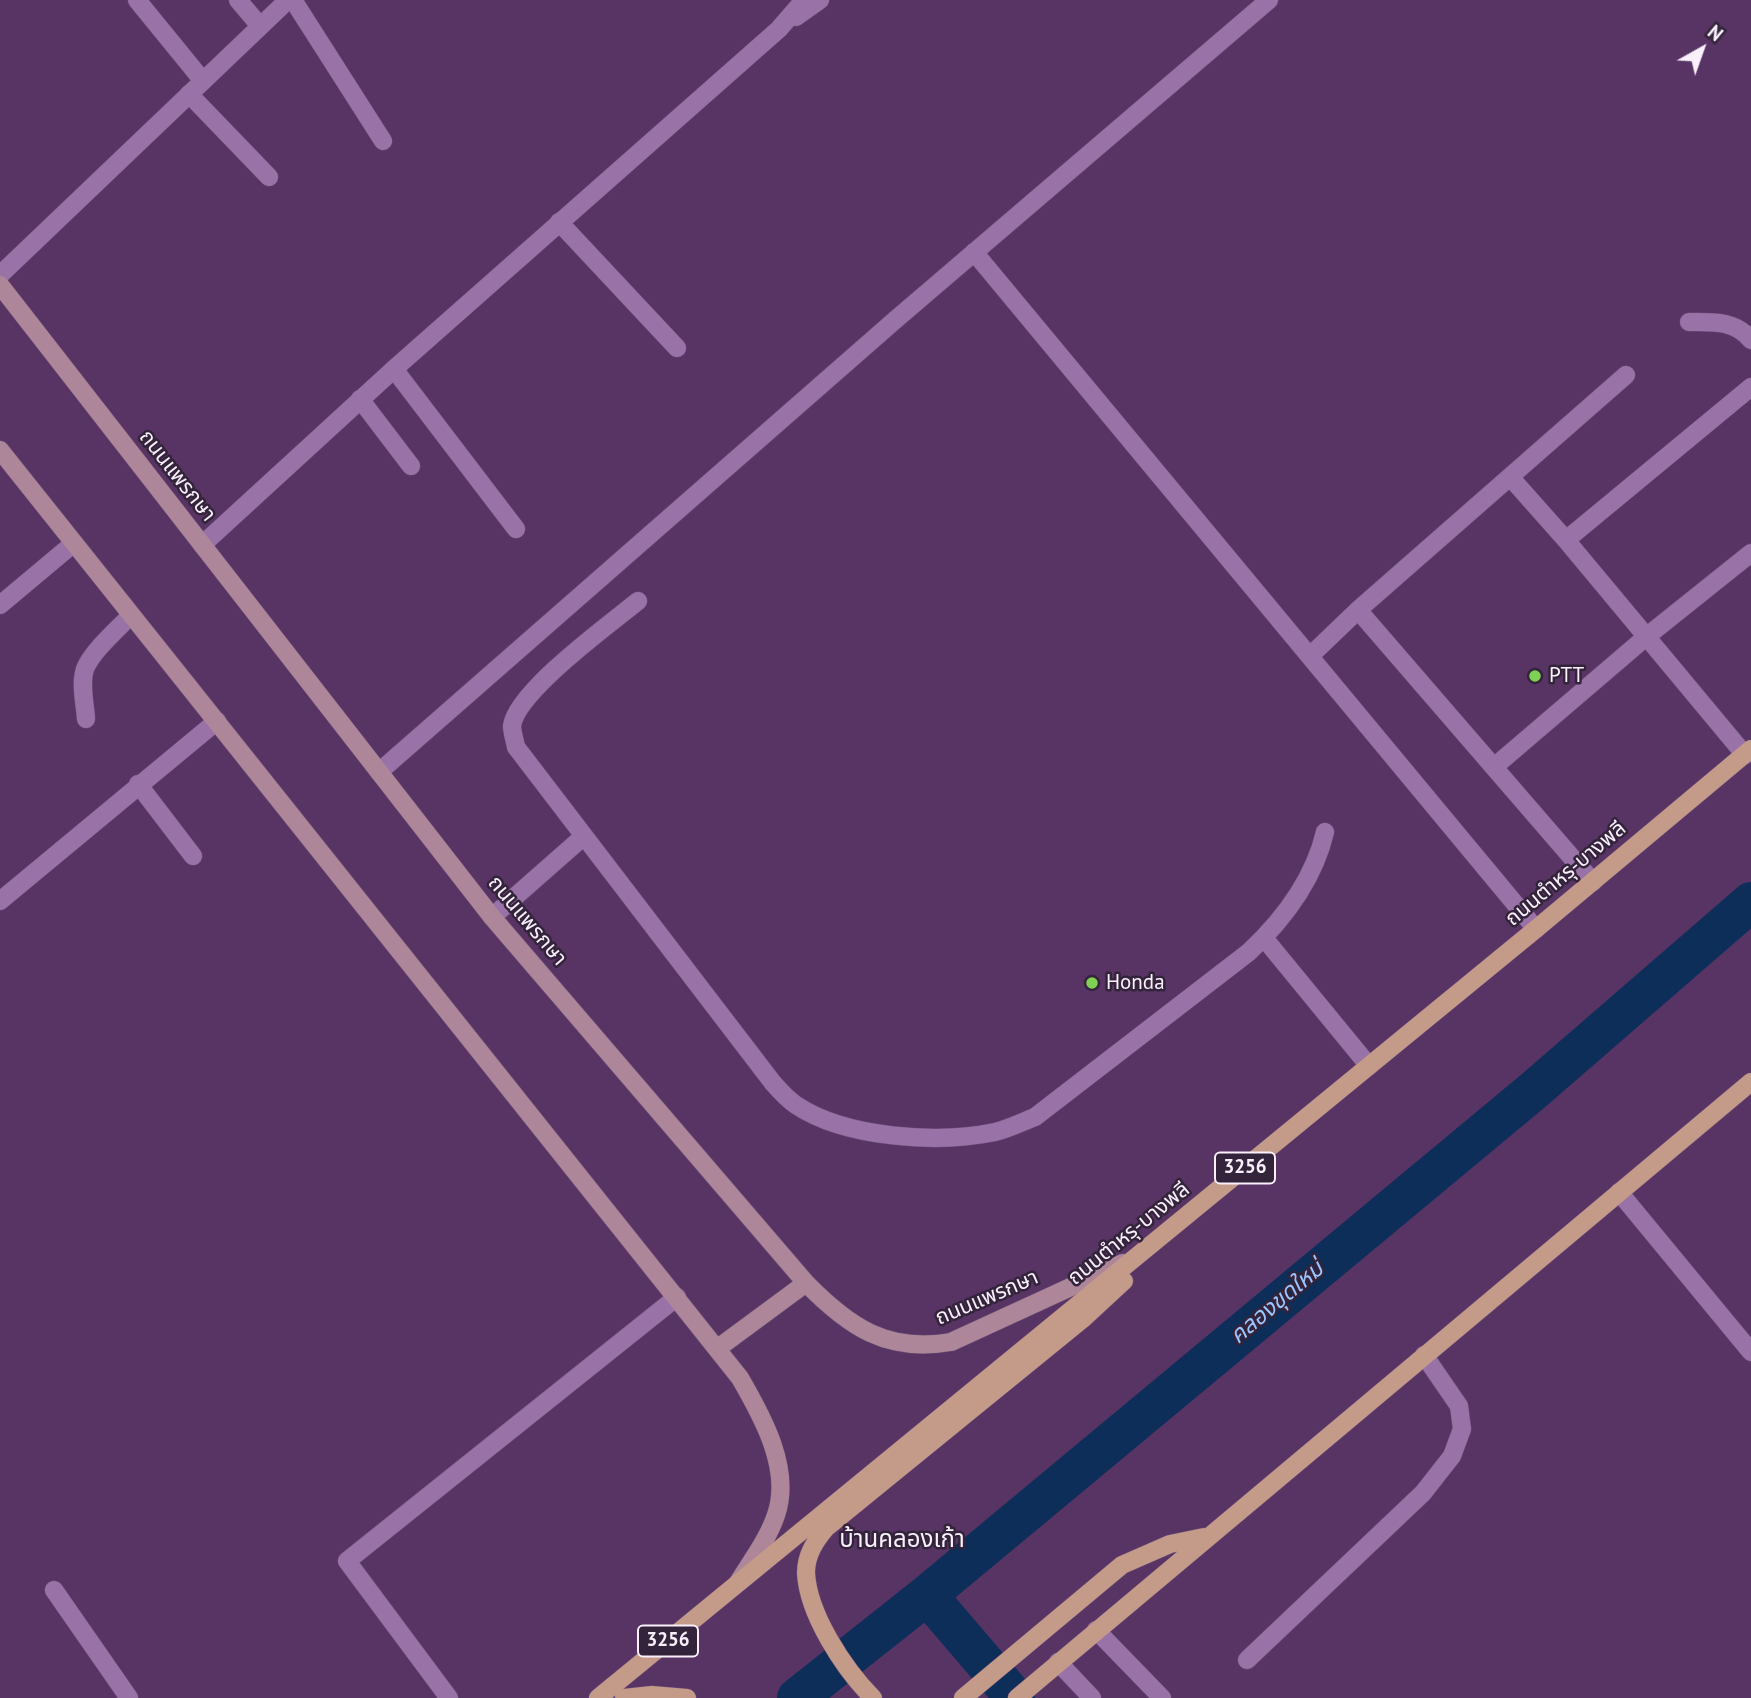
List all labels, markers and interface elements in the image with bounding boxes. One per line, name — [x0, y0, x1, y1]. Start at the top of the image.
north arrow — [1667, 14, 1737, 84]
text: N — [1703, 20, 1728, 46]
street label: ถนนแพรกษา — [133, 425, 221, 527]
place label: PTT — [1549, 663, 1584, 689]
marker: PTT — [1527, 668, 1543, 684]
street label: ถนนตำหรุ-บางพลี — [1501, 816, 1631, 932]
street label: ถนนแพรกษา — [482, 871, 572, 971]
place label: Honda — [1106, 970, 1165, 996]
marker: Honda — [1084, 975, 1100, 991]
road number: 3256 — [1215, 1152, 1275, 1184]
street label: ถนนตำหรุ-บางพลี — [1063, 1177, 1195, 1291]
water label: คลองขุดใหม่ — [1225, 1256, 1329, 1350]
street label: ถนนแพรกษา — [932, 1265, 1042, 1331]
district label: บ้านคลองเก้า — [839, 1526, 965, 1554]
road number: 3256 — [638, 1625, 698, 1656]

